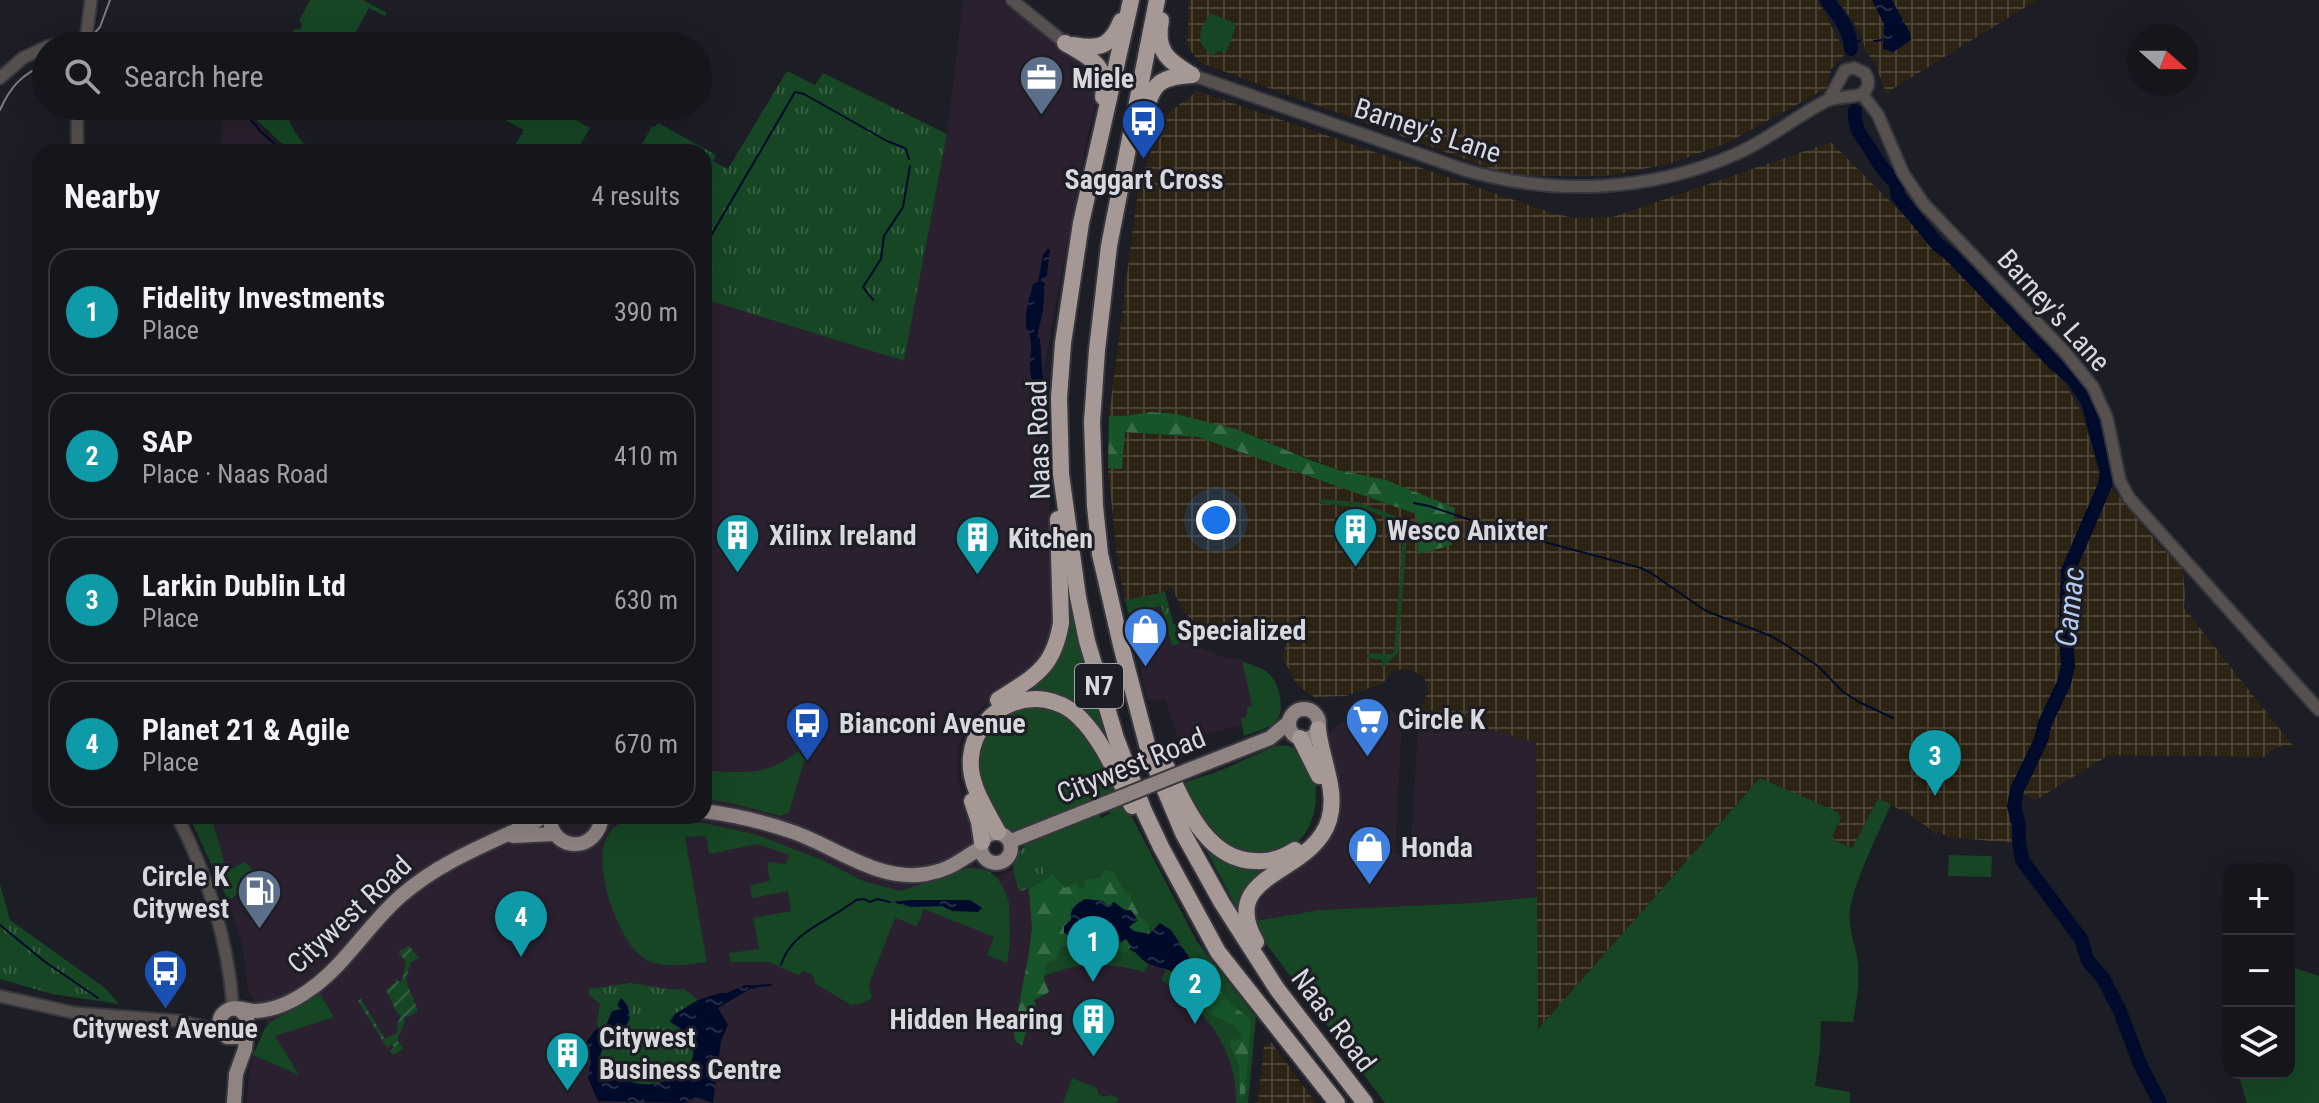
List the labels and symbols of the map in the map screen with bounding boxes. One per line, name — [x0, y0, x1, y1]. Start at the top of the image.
north arrow — [2127, 24, 2199, 96]
office icon: Miele — [1017, 54, 1065, 117]
place label: Miele — [1072, 62, 1134, 95]
street label: Barney's Lane — [1350, 91, 1505, 170]
bus stop icon: Saggart Cross — [1120, 98, 1168, 161]
place label: Saggart Cross — [1065, 163, 1223, 196]
street label: Barney's Lane — [1991, 243, 2117, 378]
street label: Naas Road — [1020, 380, 1057, 500]
your location — [1196, 500, 1236, 540]
building icon: Wesco Anixter — [1332, 506, 1380, 569]
building icon: Xilinx Ireland — [714, 511, 762, 574]
building icon: Kitchen — [953, 514, 1001, 577]
place label: Wesco Anixter — [1387, 514, 1548, 547]
place label: Xilinx Ireland — [769, 519, 917, 552]
place label: Kitchen — [1008, 522, 1093, 555]
water label: Camac — [2048, 565, 2091, 648]
shop icon: Specialized — [1122, 606, 1170, 669]
place label: Specialized — [1177, 614, 1306, 647]
road number: N7 — [1075, 664, 1123, 708]
supermarket icon: Circle K — [1343, 695, 1391, 758]
bus stop icon: Bianconi Avenue — [784, 699, 832, 762]
place label: Circle K — [1398, 703, 1486, 736]
place label: Bianconi Avenue — [839, 707, 1026, 740]
street label: Citywest Road — [1052, 721, 1210, 810]
pin: 3 — [1909, 730, 1961, 796]
shop icon: Honda — [1346, 823, 1394, 886]
place label: Honda — [1401, 831, 1473, 864]
street label: Citywest Road — [281, 849, 418, 980]
place label: Circle K Citywest — [133, 860, 230, 925]
fuel station icon: Circle K Citywest — [236, 868, 284, 931]
pin: 4 — [495, 891, 547, 957]
pin: 1 — [1067, 916, 1119, 982]
bus stop icon: Citywest Avenue — [141, 947, 189, 1010]
pin: 2 — [1169, 958, 1221, 1024]
street label: Naas Road — [1284, 963, 1383, 1078]
building icon: Hidden Hearing — [1070, 995, 1118, 1058]
place label: Hidden Hearing — [889, 1003, 1063, 1036]
place label: Citywest Avenue — [72, 1012, 258, 1045]
place label: Citywest Business Centre — [599, 1021, 781, 1086]
building icon: Citywest Business Centre — [544, 1029, 592, 1092]

